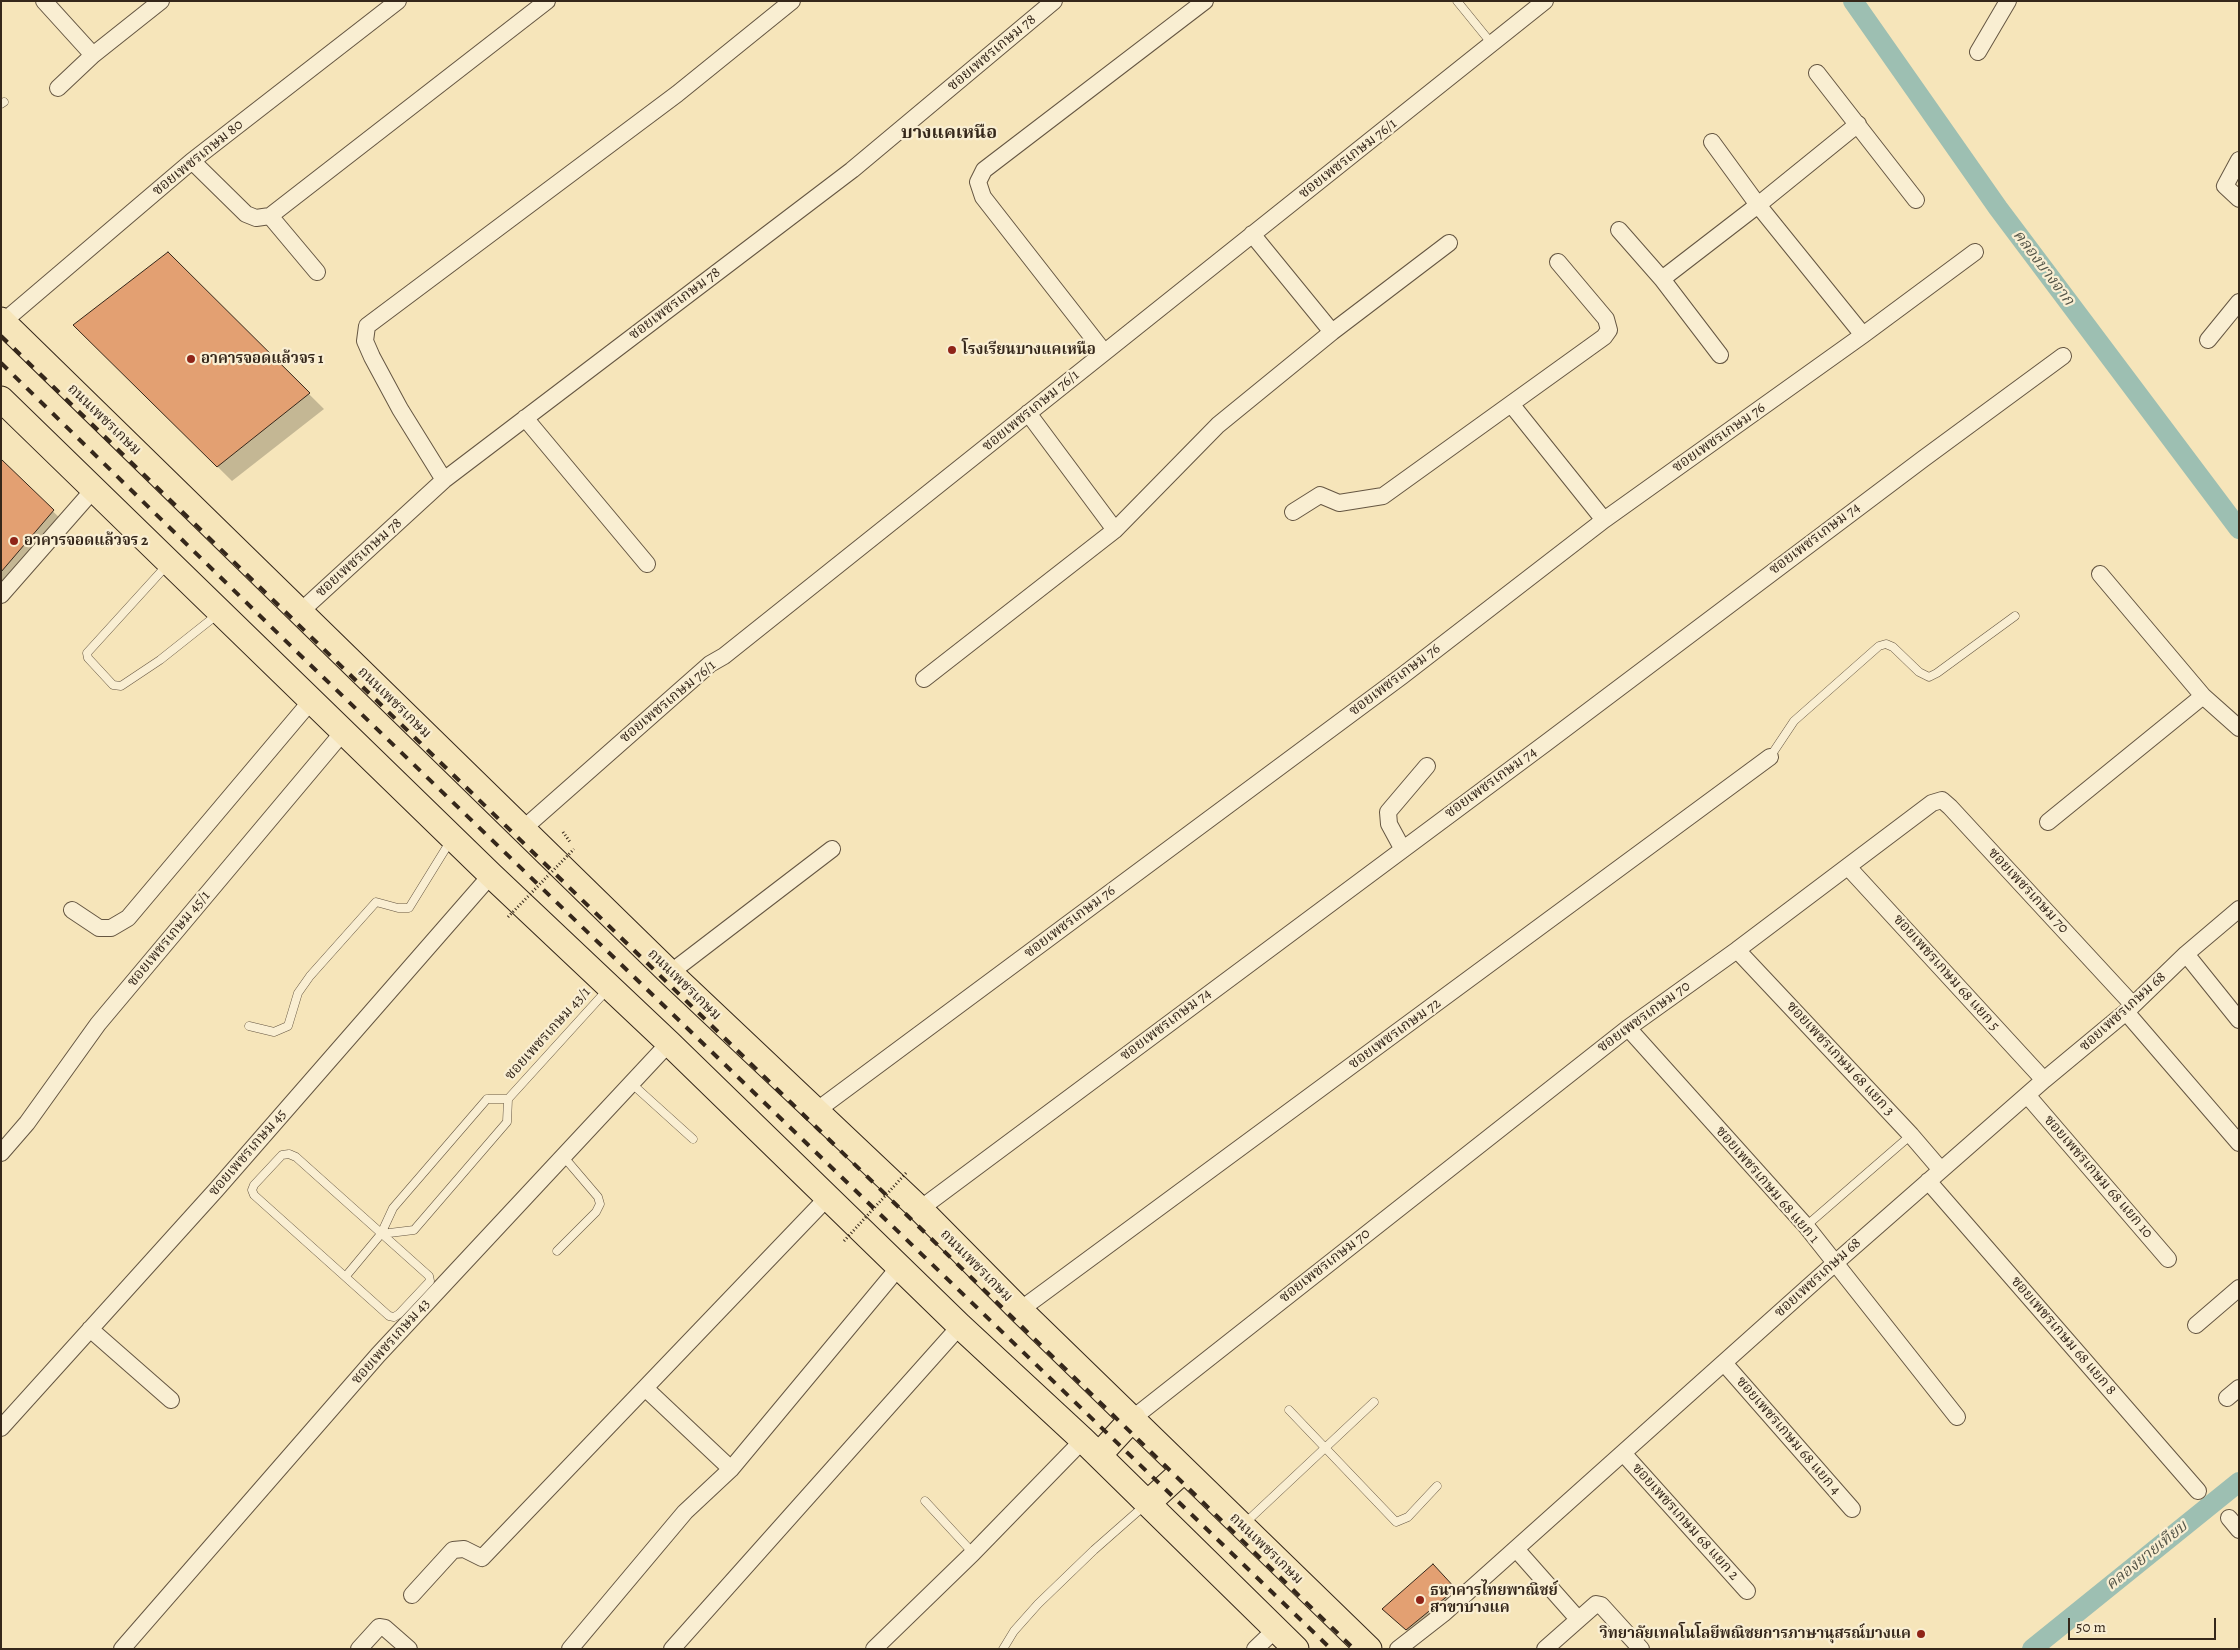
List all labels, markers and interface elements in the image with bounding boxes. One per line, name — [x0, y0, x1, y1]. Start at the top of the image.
street label: ซอยเพชรเกษม 78 — [944, 11, 1040, 95]
street label: ซอยเพชรเกษม 76/1 — [1295, 115, 1401, 203]
street label: ซอยเพชรเกษม 80 — [149, 116, 247, 200]
district label: บางแคเหนือ — [901, 123, 997, 145]
water label: คลองบางจาก — [2008, 226, 2078, 310]
street label: ซอยเพชรเกษม 78 — [626, 264, 724, 344]
place label: โรงเรียนบางแคเหนือ — [962, 341, 1096, 359]
marker: โรงเรียนบางแคเหนือ — [946, 344, 958, 356]
place label: อาคารจอดแล้วจร 1 — [201, 350, 323, 368]
marker: อาคารจอดแล้วจร 1 — [185, 353, 197, 365]
street label: ซอยเพชรเกษม 76/1 — [979, 366, 1083, 456]
street label: ถนนเพชรเกษม — [63, 380, 145, 460]
street label: ซอยเพชรเกษม 76 — [1669, 399, 1769, 477]
street label: ซอยเพชรเกษม 74 — [1766, 499, 1864, 579]
street label: ซอยเพชรเกษม 78 — [312, 515, 406, 601]
place label: อาคารจอดแล้วจร 2 — [24, 532, 148, 550]
marker: อาคารจอดแล้วจร 2 — [8, 535, 20, 547]
street label: ซอยเพชรเกษม 76 — [1346, 640, 1444, 720]
street label: ซอยเพชรเกษม 76/1 — [616, 657, 720, 747]
street label: ถนนเพชรเกษม — [353, 663, 435, 743]
street label: ซอยเพชรเกษม 74 — [1441, 744, 1541, 822]
street label: ซอยเพชรเกษม 70 — [1984, 844, 2072, 938]
street label: ซอยเพชรเกษม 76 — [1021, 882, 1119, 962]
street label: ซอยเพชรเกษม 45/1 — [124, 887, 214, 991]
street label: ซอยเพชรเกษม 68 แยก 5 — [1889, 911, 2003, 1035]
street label: ถนนเพชรเกษม — [643, 945, 725, 1025]
street label: ซอยเพชรเกษม 68 — [2076, 968, 2170, 1056]
street label: ซอยเพชรเกษม 70 — [1594, 977, 1694, 1057]
street label: ซอยเพชรเกษม 43/1 — [501, 984, 595, 1084]
street label: ซอยเพชรเกษม 74 — [1117, 985, 1215, 1065]
street label: ซอยเพชรเกษม 72 — [1345, 994, 1445, 1074]
street label: ซอยเพชรเกษม 68 แยก 3 — [1782, 998, 1898, 1120]
street label: ซอยเพชรเกษม 45 — [205, 1106, 291, 1200]
street label: ซอยเพชรเกษม 68 แยก 10 — [2040, 1112, 2156, 1242]
street label: ซอยเพชรเกษม 68 แยก 1 — [1711, 1123, 1823, 1247]
street label: ซอยเพชรเกษม 70 — [1276, 1225, 1374, 1307]
street label: ถนนเพชรเกษม — [936, 1226, 1016, 1306]
street label: ซอยเพชรเกษม 68 — [1771, 1234, 1865, 1322]
street label: ซอยเพชรเกษม 68 แยก 8 — [2006, 1273, 2120, 1399]
street label: ซอยเพชรเกษม 43 — [348, 1295, 434, 1389]
street label: ซอยเพชรเกษม 68 แยก 4 — [1732, 1373, 1844, 1499]
street label: ซอยเพชรเกษม 68 แยก 2 — [1628, 1460, 1742, 1584]
street label: ถนนเพชรเกษม — [1225, 1509, 1307, 1589]
water label: คลองยายเทียบ — [2102, 1517, 2192, 1595]
place label: ธนาคารไทยพาณิชย์ สาขาบางแค — [1430, 1582, 1558, 1617]
marker: ธนาคารไทยพาณิชย์ สาขาบางแค — [1414, 1594, 1426, 1606]
scale bar — [2070, 1608, 2218, 1640]
text: 50 m — [2076, 1617, 2106, 1637]
place label: วิทยาลัยเทคโนโลยีพณิชยการภาษานุสรณ์บางแค — [1600, 1625, 1911, 1643]
marker: วิทยาลัยเทคโนโลยีพณิชยการภาษานุสรณ์บางแค — [1915, 1628, 1927, 1640]

